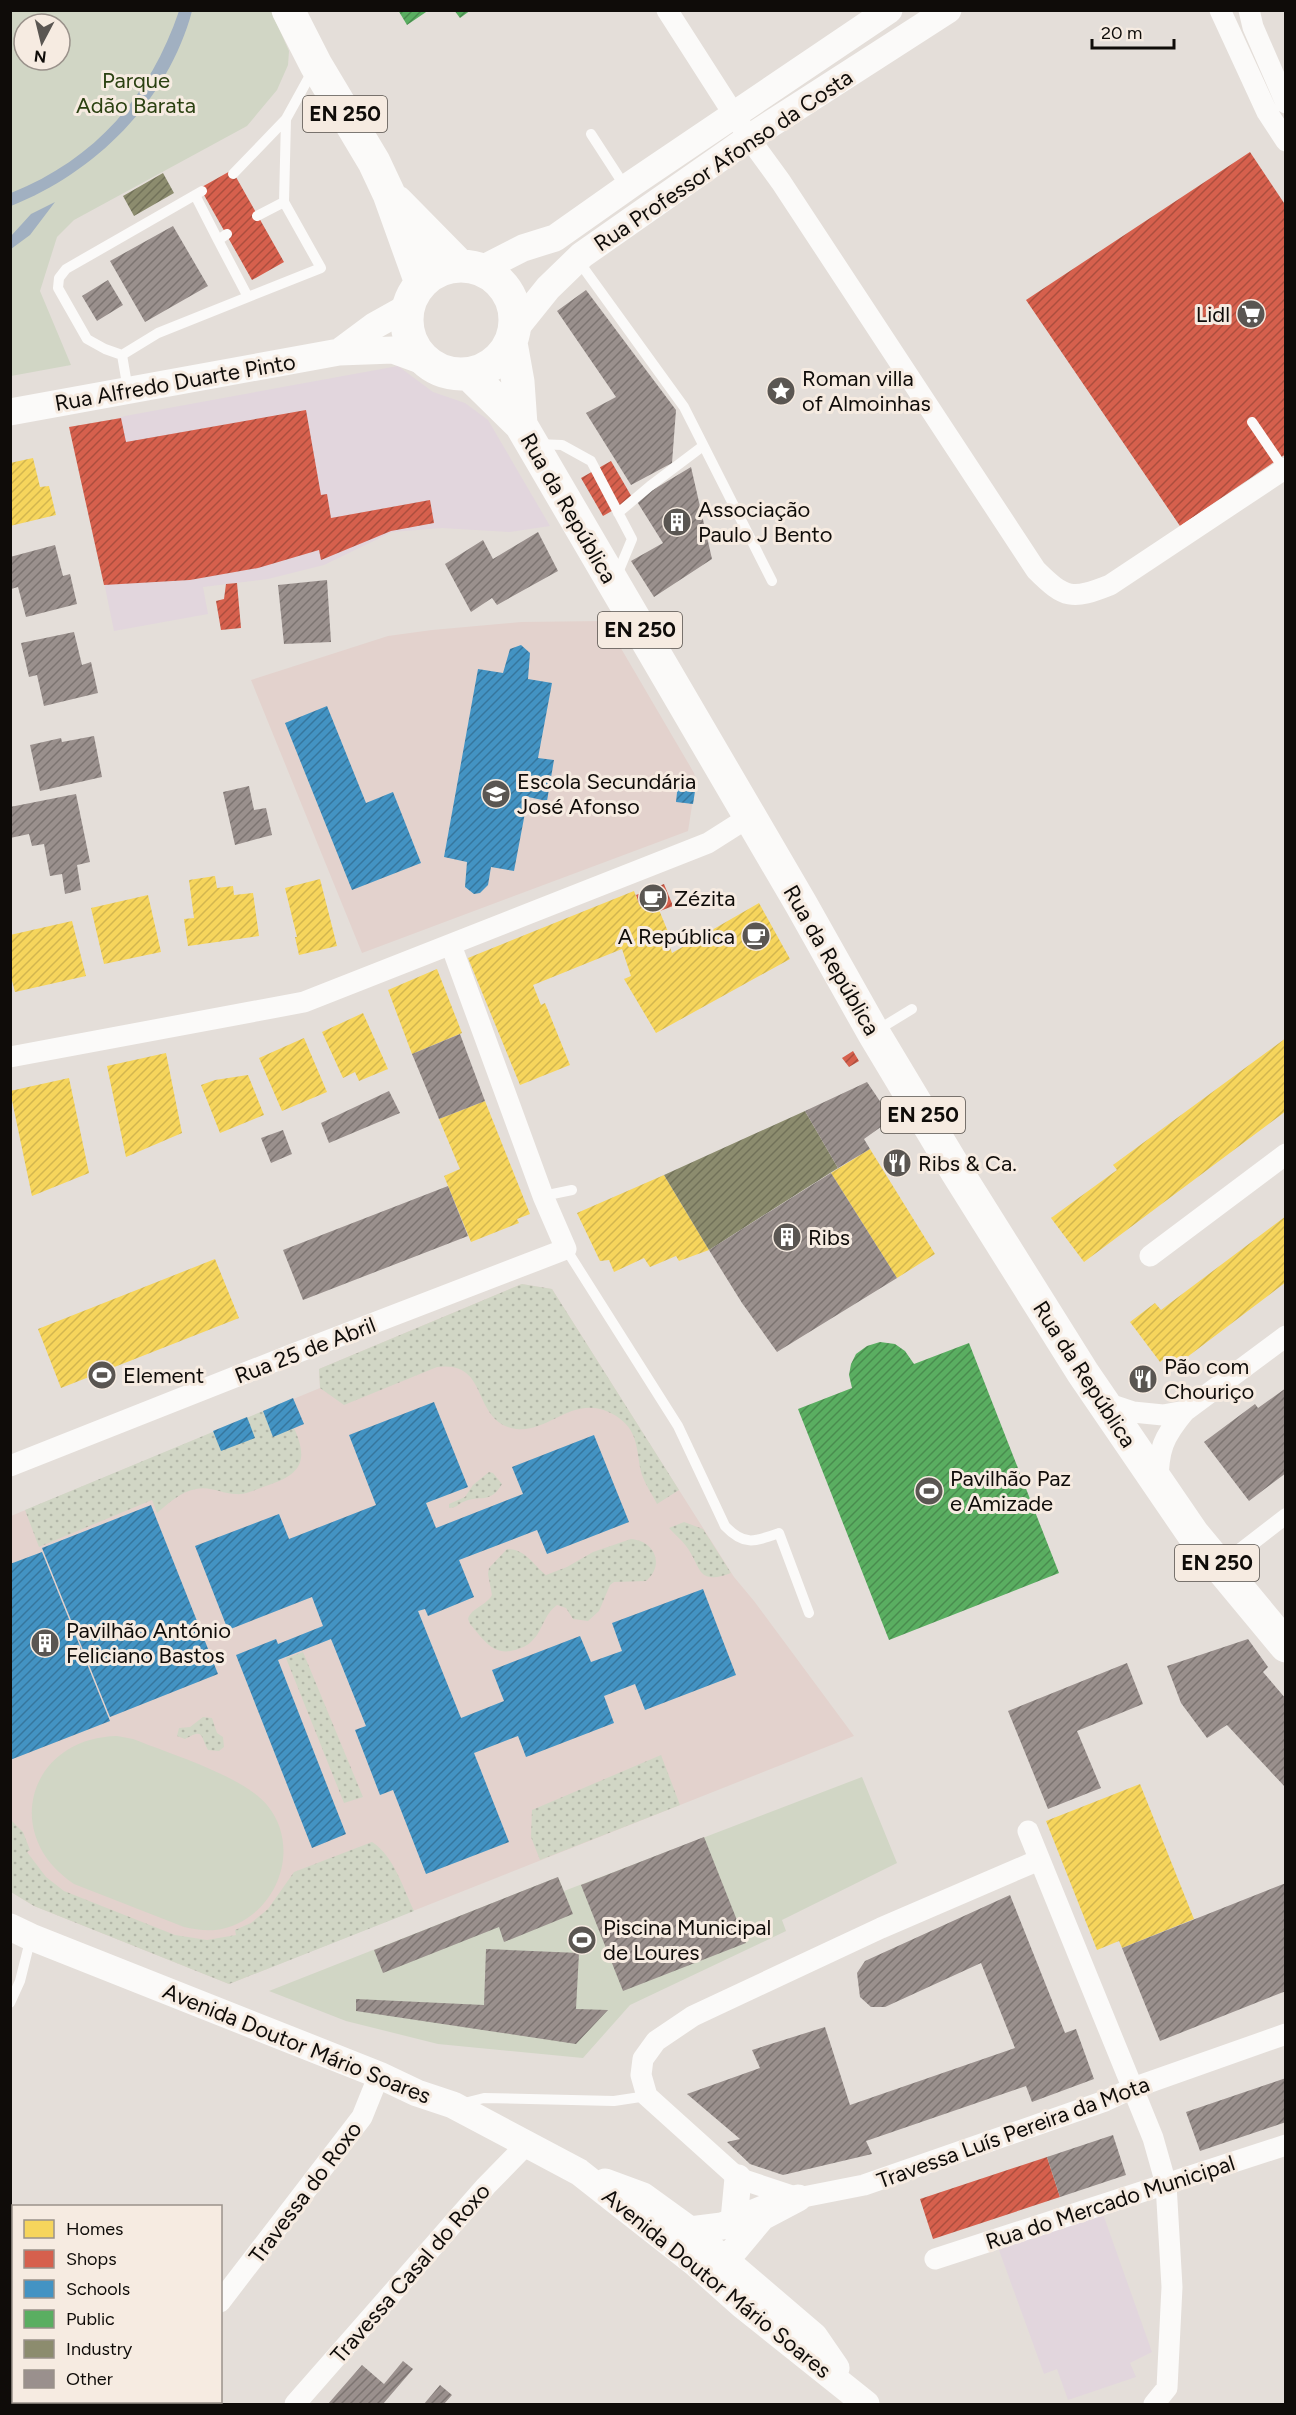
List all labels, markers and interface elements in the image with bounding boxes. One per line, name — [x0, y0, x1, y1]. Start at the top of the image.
north arrow — [12, 12, 72, 72]
scale bar — [1092, 12, 1174, 50]
text: 20 m — [1101, 22, 1142, 44]
text: N — [33, 46, 48, 67]
street label: Rua Professor Afonso da Costa — [589, 64, 858, 257]
park label: Parque Adão Barata — [76, 67, 196, 119]
road number: EN 250 — [303, 96, 387, 132]
supermarket icon: Lidl — [1235, 298, 1267, 330]
place label: Lidl — [1196, 301, 1230, 328]
street label: Rua Alfredo Duarte Pinto — [53, 348, 298, 417]
place label: Roman villa of Almoinhas — [802, 365, 931, 417]
place icon: Roman villa of Almoinhas — [765, 375, 797, 407]
street label: Rua da República — [515, 428, 623, 588]
place label: Associação Paulo J Bento — [698, 496, 833, 548]
building icon: Associação Paulo J Bento — [661, 506, 693, 538]
road number: EN 250 — [598, 612, 682, 648]
place label: Escola Secundária José Afonso — [517, 768, 696, 820]
school or university icon: Escola Secundária José Afonso — [480, 778, 512, 810]
street label: Rua da República — [778, 880, 886, 1040]
cafe icon: Zézita — [637, 882, 669, 914]
place label: Zézita — [674, 885, 736, 912]
cafe icon: A República — [740, 920, 772, 952]
place label: A República — [618, 923, 735, 950]
road number: EN 250 — [881, 1097, 965, 1133]
restaurant icon: Ribs & Ca. — [881, 1147, 913, 1179]
place label: Ribs & Ca. — [918, 1150, 1017, 1177]
building icon: Ribs — [771, 1221, 803, 1253]
place label: Ribs — [808, 1224, 850, 1251]
street label: Rua da República — [1027, 1296, 1142, 1453]
street label: Rua 25 de Abril — [231, 1311, 379, 1390]
place label: Pão com Chouriço — [1164, 1353, 1254, 1405]
sports icon: Element — [86, 1359, 118, 1391]
place label: Element — [123, 1362, 204, 1389]
restaurant icon: Pão com Chouriço — [1127, 1363, 1159, 1395]
place label: Pavilhão Paz e Amizade — [950, 1465, 1071, 1517]
sports icon: Pavilhão Paz e Amizade — [913, 1475, 945, 1507]
road number: EN 250 — [1175, 1545, 1259, 1581]
place label: Pavilhão António Feliciano Bastos — [66, 1617, 231, 1669]
building icon: Pavilhão António Feliciano Bastos — [29, 1627, 61, 1659]
place label: Piscina Municipal de Loures — [603, 1914, 771, 1966]
sports icon: Piscina Municipal de Loures — [566, 1924, 598, 1956]
street label: Avenida Doutor Mário Soares — [159, 1977, 435, 2110]
street label: Travessa Luís Pereira da Mota — [873, 2071, 1153, 2194]
street label: Travessa do Roxo — [243, 2116, 368, 2269]
street label: Rua do Mercado Municipal — [982, 2149, 1238, 2256]
street label: Travessa Casal do Roxo — [325, 2178, 496, 2369]
street label: Avenida Doutor Mário Soares — [597, 2183, 837, 2384]
legend — [12, 2205, 222, 2403]
text: Homes — [66, 2218, 124, 2240]
text: Shops — [66, 2248, 117, 2270]
text: Schools — [66, 2278, 130, 2300]
text: Public — [66, 2308, 115, 2330]
text: Industry — [66, 2338, 133, 2360]
text: Other — [66, 2368, 113, 2390]

